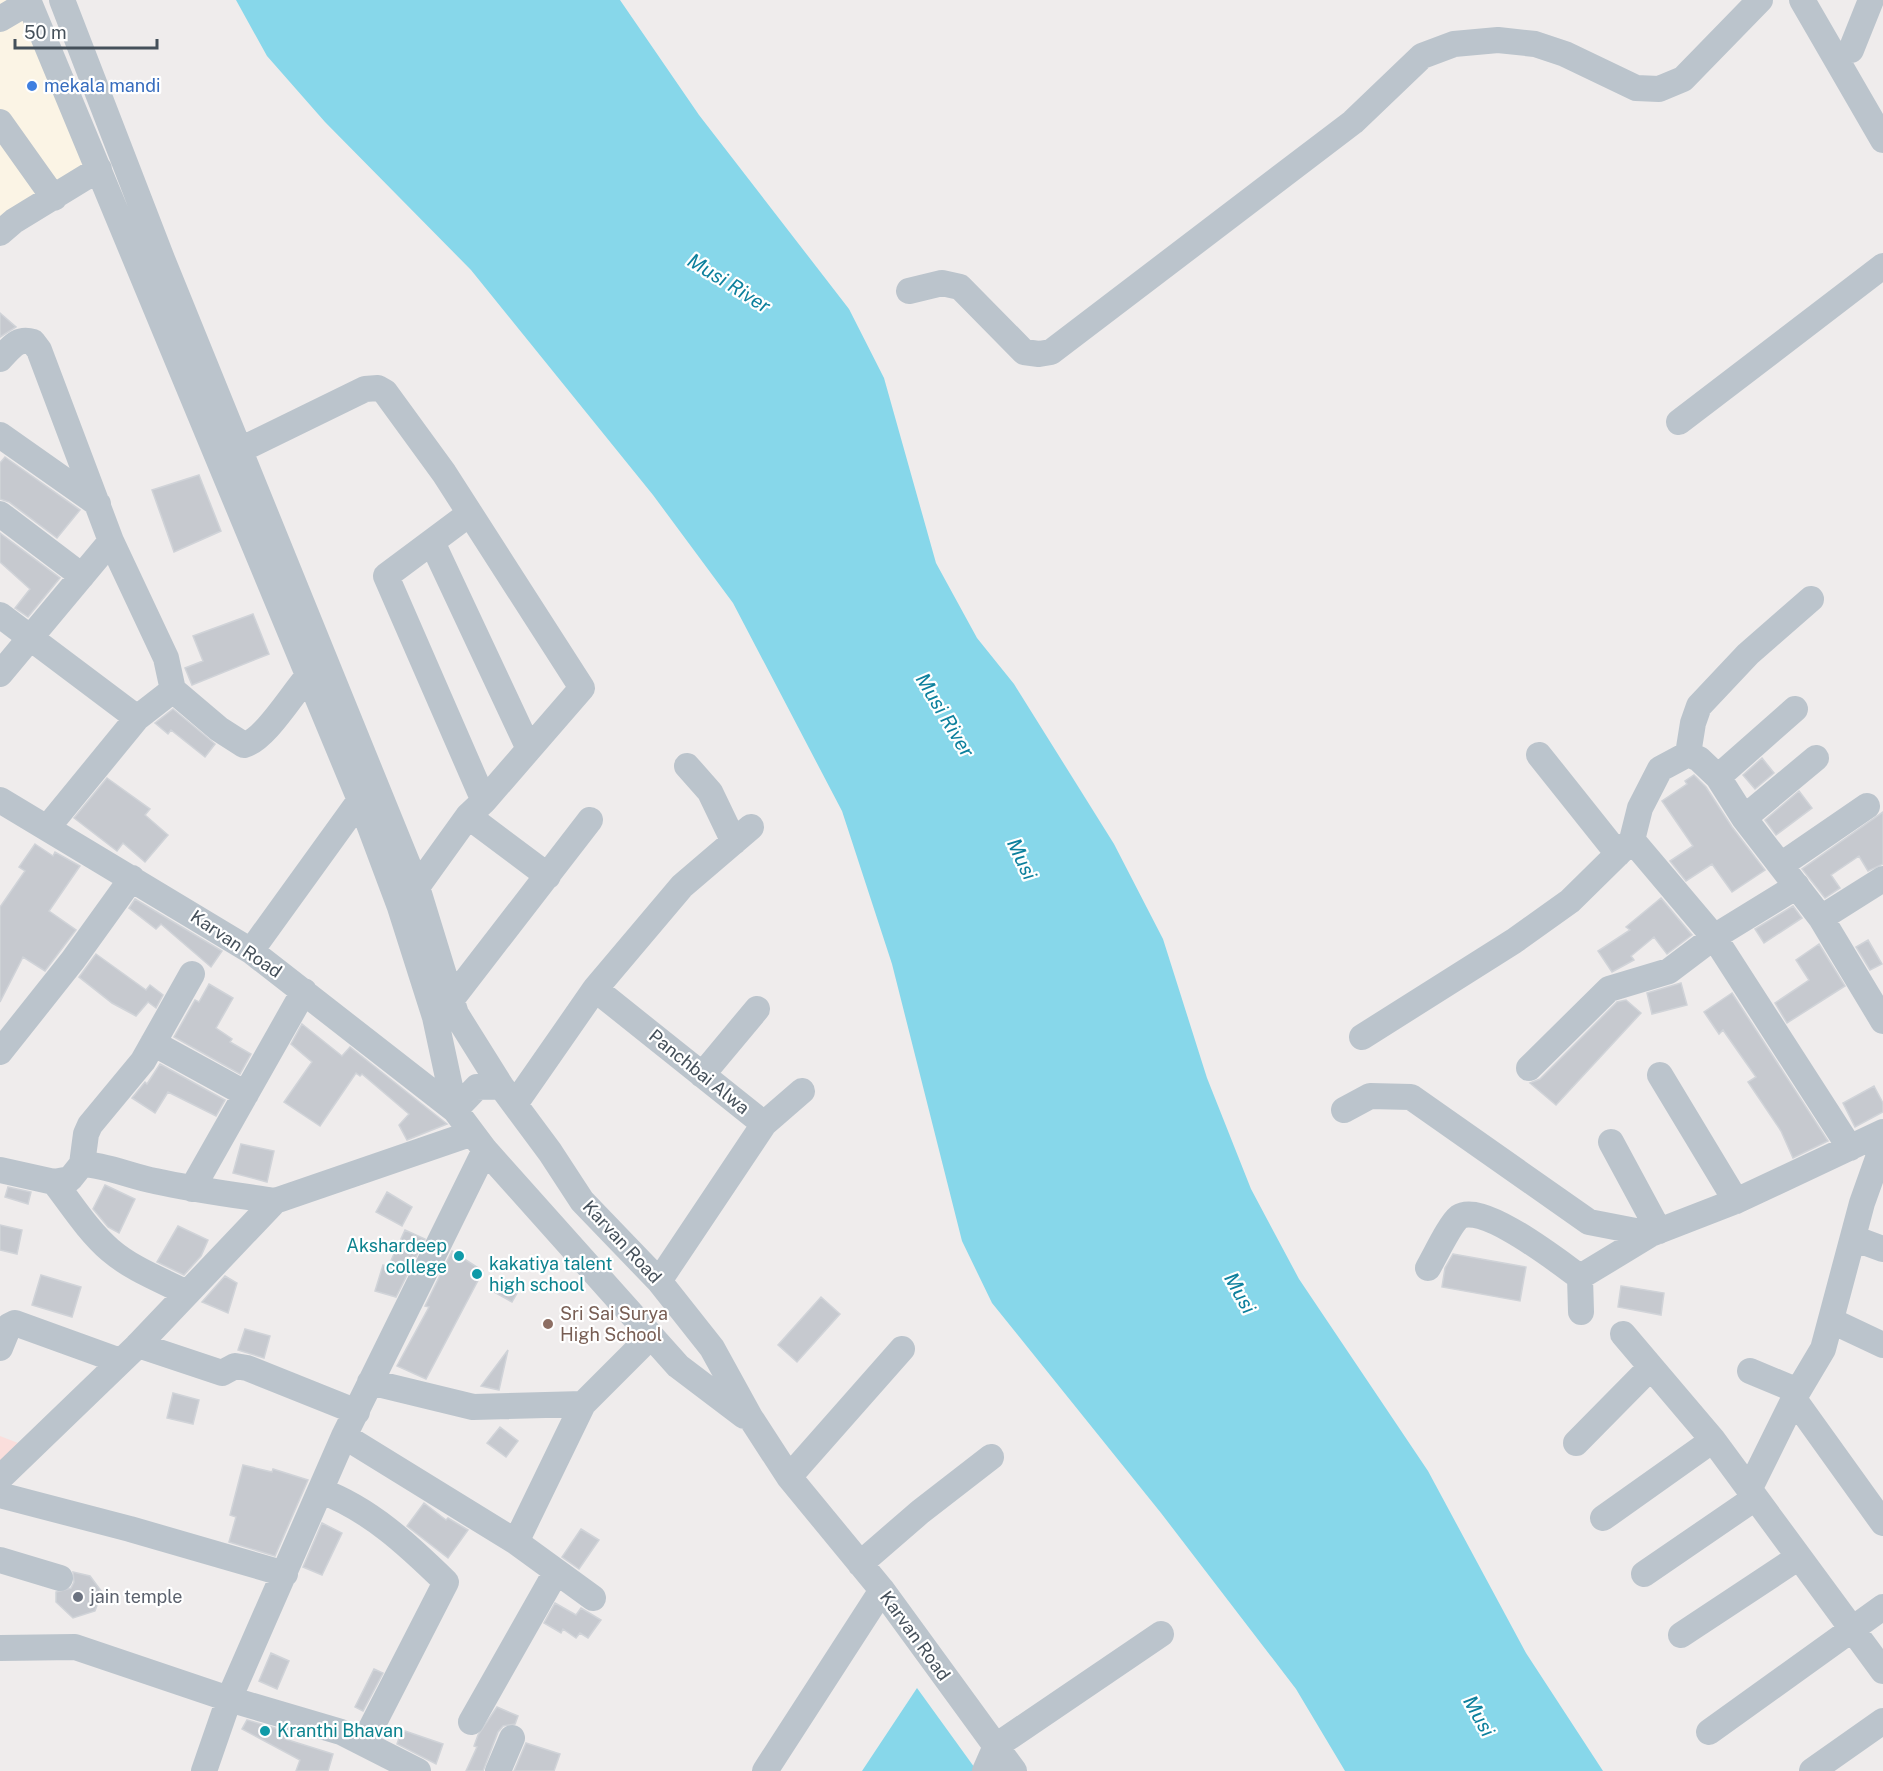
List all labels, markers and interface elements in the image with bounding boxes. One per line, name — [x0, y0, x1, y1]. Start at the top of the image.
scale bar — [15, 12, 158, 50]
text: 50 m — [24, 22, 67, 43]
place label: mekala mandi — [44, 75, 160, 96]
marker: mekala mandi — [25, 79, 39, 93]
water label: Musi River — [683, 248, 775, 318]
water label: Musi River — [911, 669, 980, 762]
water label: Musi — [1002, 834, 1042, 884]
street label: Karvan Road — [187, 905, 286, 982]
street label: Panchbai Alwa — [645, 1025, 754, 1118]
street label: Karvan Road — [579, 1196, 666, 1287]
place label: Akshardeep college — [346, 1235, 447, 1277]
marker: Akshardeep college — [452, 1249, 466, 1263]
place label: kakatiya talent high school — [489, 1253, 613, 1295]
marker: kakatiya talent high school — [470, 1267, 484, 1281]
water label: Musi — [1219, 1268, 1261, 1318]
place label: Sri Sai Surya High School — [560, 1303, 668, 1345]
marker: Sri Sai Surya High School — [541, 1317, 555, 1331]
place label: jain temple — [89, 1586, 182, 1607]
street label: Karvan Road — [876, 1587, 955, 1685]
marker: jain temple — [71, 1590, 85, 1604]
water label: Musi — [1458, 1691, 1500, 1741]
place label: Kranthi Bhavan — [277, 1720, 403, 1741]
marker: Kranthi Bhavan — [258, 1724, 272, 1738]

